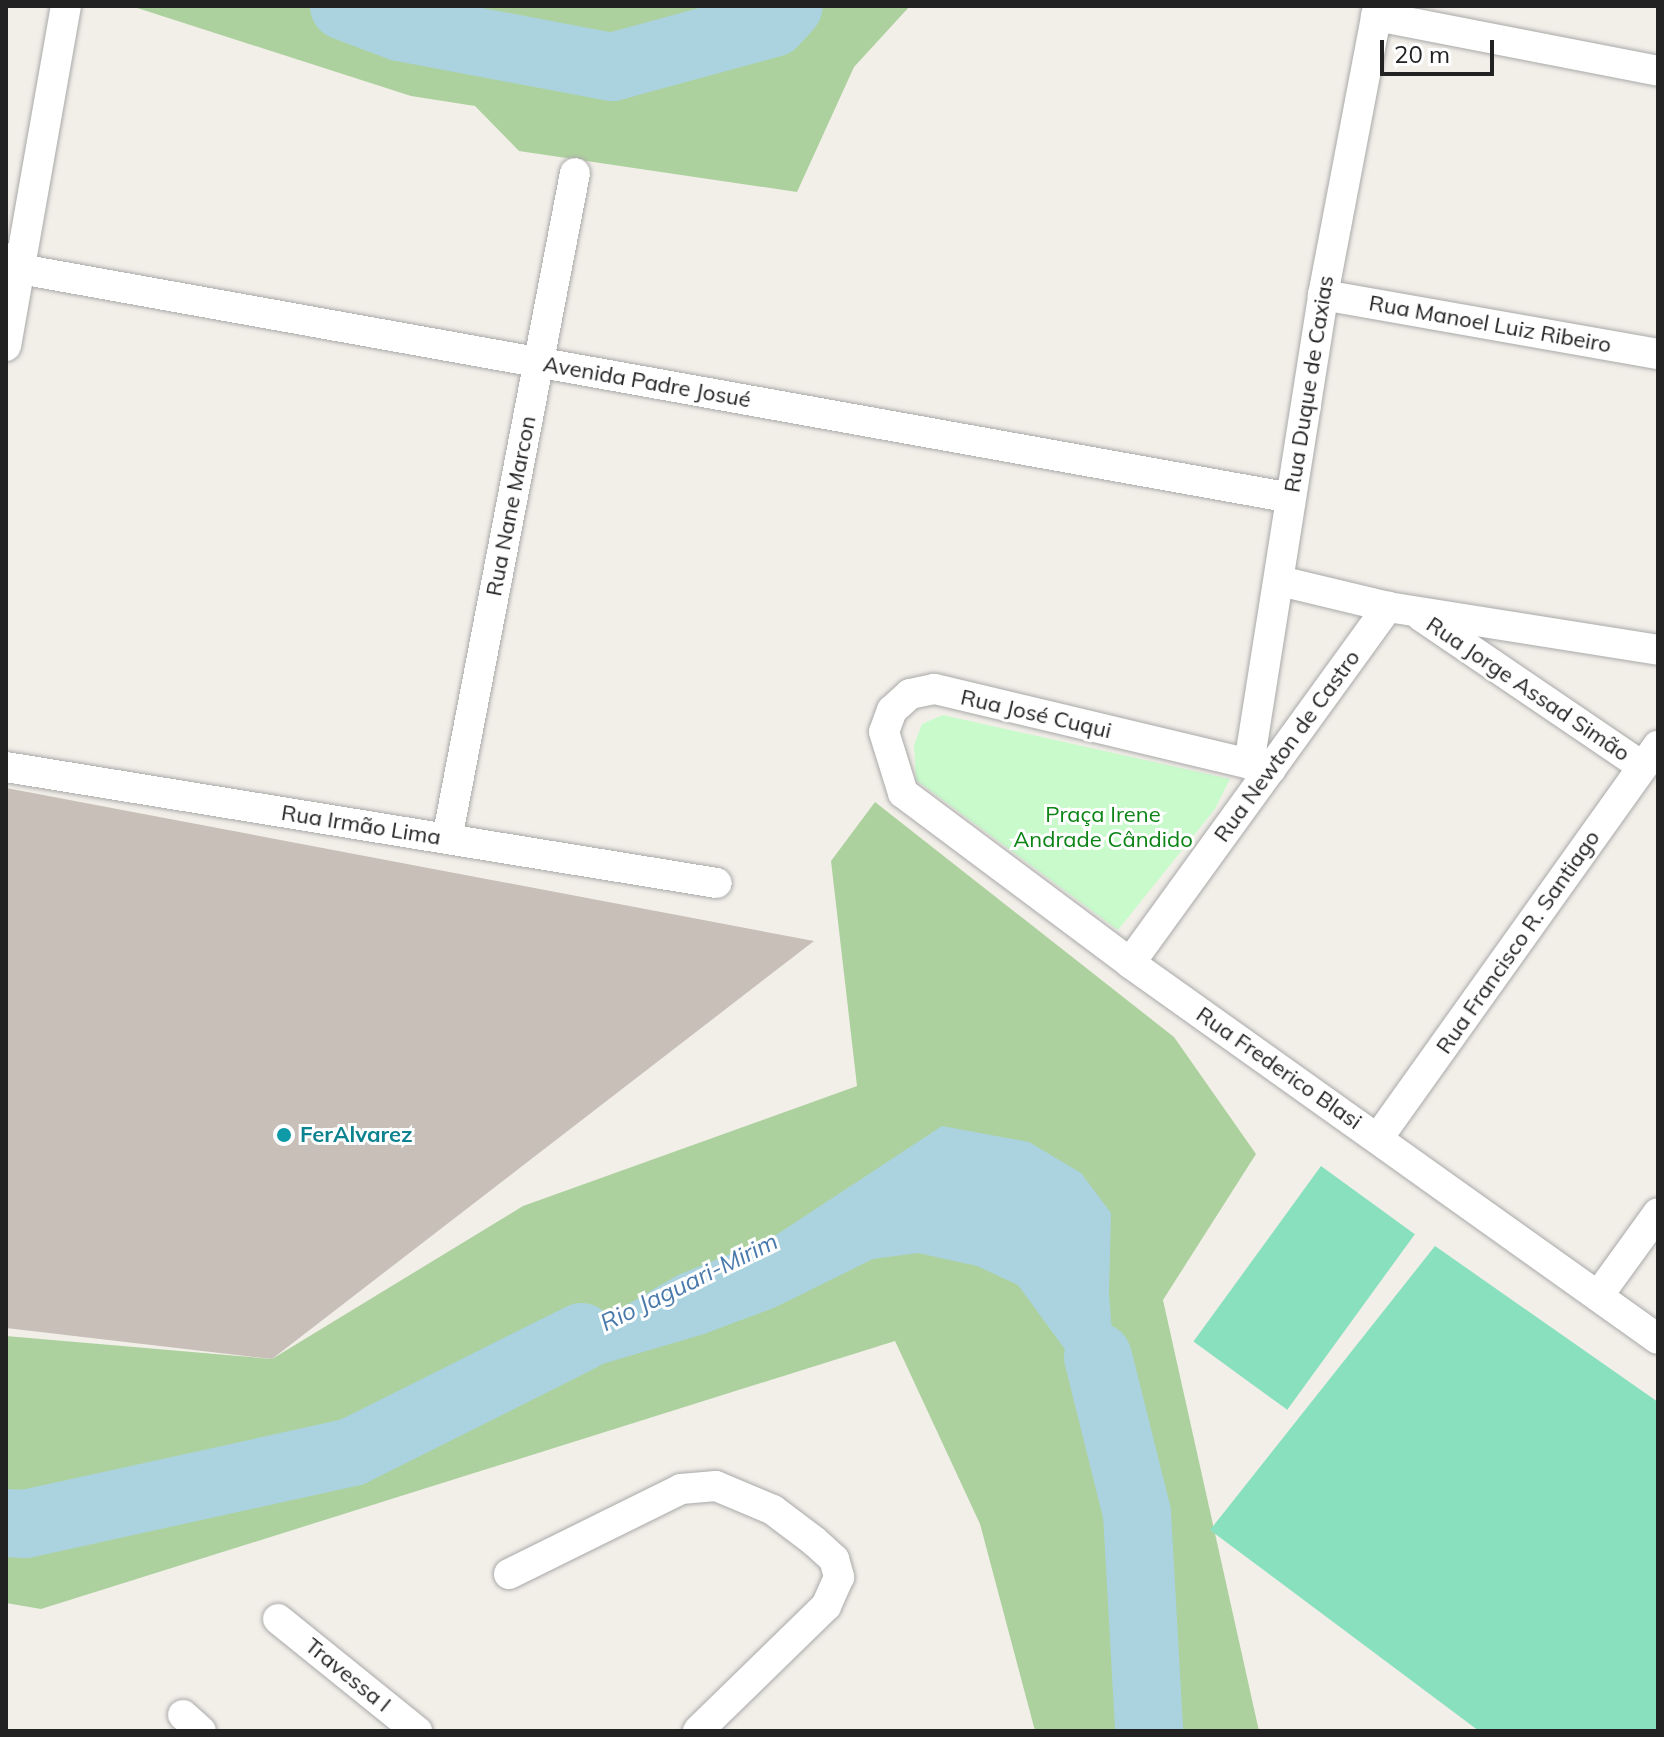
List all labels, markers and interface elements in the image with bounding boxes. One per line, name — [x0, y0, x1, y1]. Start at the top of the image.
scale bar — [1384, 24, 1498, 74]
text: 20 m — [1394, 39, 1450, 69]
street label: Rua Duque de Caxias — [1279, 274, 1339, 494]
street label: Rua Manoel Luiz Ribeiro — [1367, 290, 1613, 358]
street label: Avenida Padre Josué — [541, 351, 753, 413]
street label: Rua Nane Marcon — [481, 414, 541, 598]
street label: Rua Jorge Assad Simão — [1421, 611, 1635, 767]
street label: Rua Newton de Castro — [1208, 645, 1366, 847]
street label: Rua José Cuqui — [958, 684, 1114, 744]
street label: Rua Irmão Lima — [279, 799, 443, 851]
park label: Praça Irene Andrade Cândido — [1013, 801, 1193, 852]
street label: Rua Francisco R. Santiago — [1431, 825, 1605, 1059]
street label: Rua Frederico Blasi — [1191, 1001, 1367, 1135]
place label: FerAlvarez — [300, 1122, 412, 1148]
marker: FerAlvarez — [275, 1126, 293, 1144]
water label: Rio Jaguari-Mirim — [596, 1227, 782, 1337]
street label: Travessa I — [300, 1632, 396, 1718]

